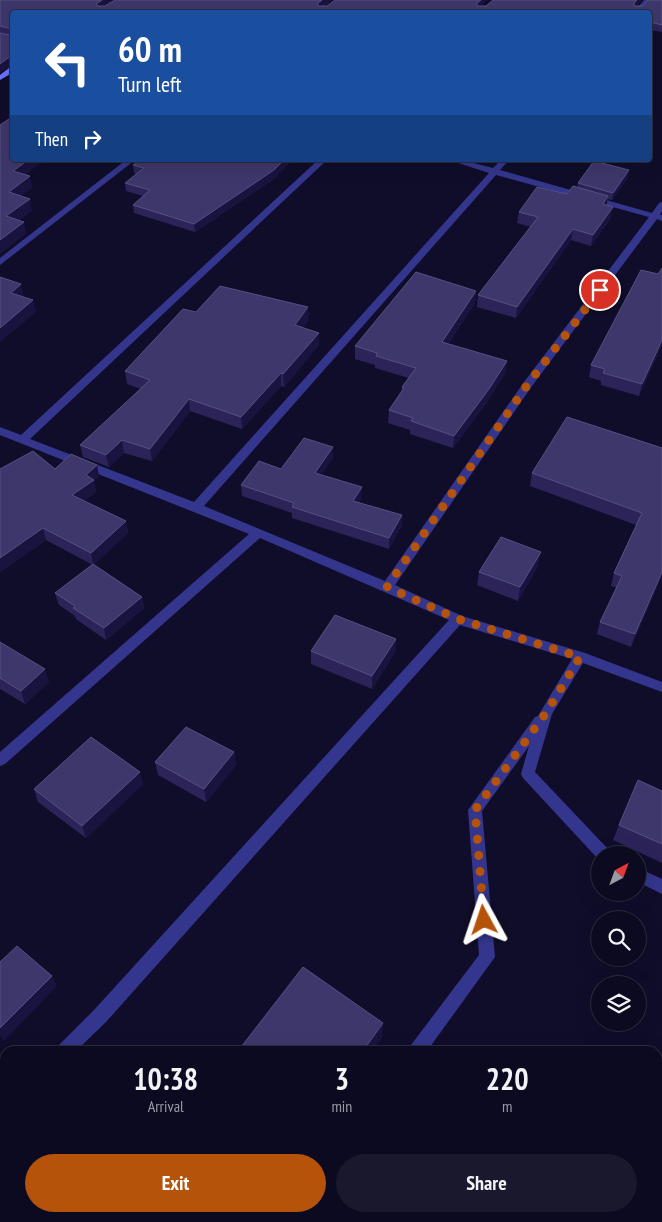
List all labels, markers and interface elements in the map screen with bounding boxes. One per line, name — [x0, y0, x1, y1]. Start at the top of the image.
text: 60 m — [118, 26, 182, 72]
icon: left — [35, 30, 100, 95]
text: Turn left — [118, 70, 182, 98]
icon: right — [78, 125, 106, 153]
text: Then — [35, 127, 68, 151]
pin — [579, 269, 621, 311]
icon: arrive — [586, 276, 614, 304]
north arrow — [591, 846, 646, 901]
map controls — [591, 846, 646, 1031]
position arrow — [457, 893, 509, 945]
button: search — [591, 911, 646, 966]
button: layers — [591, 976, 646, 1031]
text: 10:38 — [133, 1059, 198, 1098]
text: 3 — [335, 1059, 349, 1098]
text: 220 — [486, 1059, 529, 1098]
text: Arrival — [148, 1096, 184, 1116]
text: min — [331, 1096, 352, 1116]
text: m — [502, 1096, 512, 1116]
button: Exit — [25, 1154, 326, 1212]
button: Share — [336, 1154, 637, 1212]

